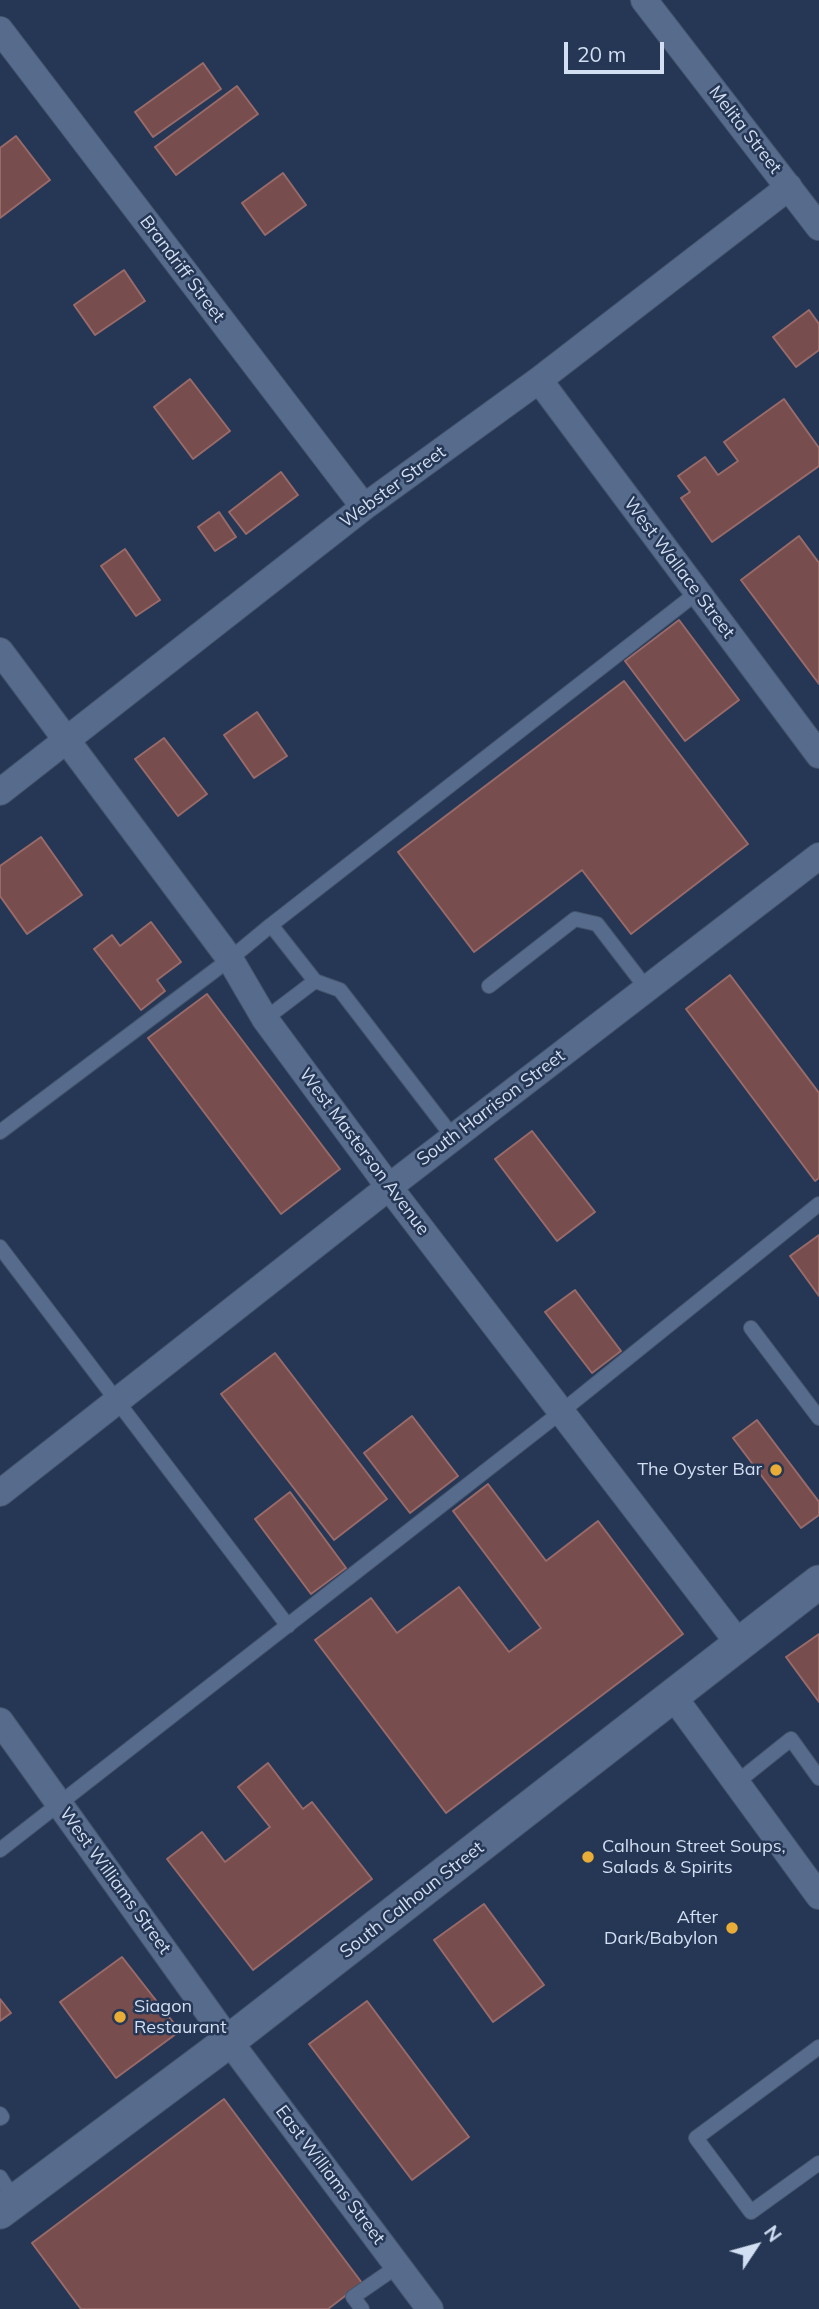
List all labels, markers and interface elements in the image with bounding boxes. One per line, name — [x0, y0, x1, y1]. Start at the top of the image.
scale bar — [567, 28, 667, 72]
text: 20 m — [577, 41, 626, 67]
street label: Melita Street — [704, 82, 786, 178]
street label: Brandriff Street — [135, 211, 229, 327]
street label: Webster Street — [336, 441, 450, 533]
street label: West Wallace Street — [619, 493, 739, 643]
street label: South Harrison Street — [413, 1045, 569, 1171]
street label: West Masterson Avenue — [294, 1064, 434, 1240]
place label: The Oyster Bar — [637, 1459, 762, 1481]
marker: The Oyster Bar — [768, 1462, 784, 1478]
street label: West Williams Street — [55, 1804, 175, 1958]
place label: Calhoun Street Soups, Salads & Spirits — [602, 1836, 786, 1878]
street label: South Calhoun Street — [336, 1837, 488, 1963]
marker: Calhoun Street Soups, Salads & Spirits — [580, 1849, 596, 1865]
place label: After Dark/Babylon — [604, 1907, 718, 1950]
marker: After Dark/Babylon — [724, 1920, 740, 1936]
place label: Siagon Restaurant — [134, 1996, 226, 2038]
marker: Siagon Restaurant — [112, 2009, 128, 2025]
street label: East Williams Street — [271, 2101, 389, 2249]
north arrow — [721, 2211, 791, 2281]
text: N — [759, 2221, 787, 2247]

